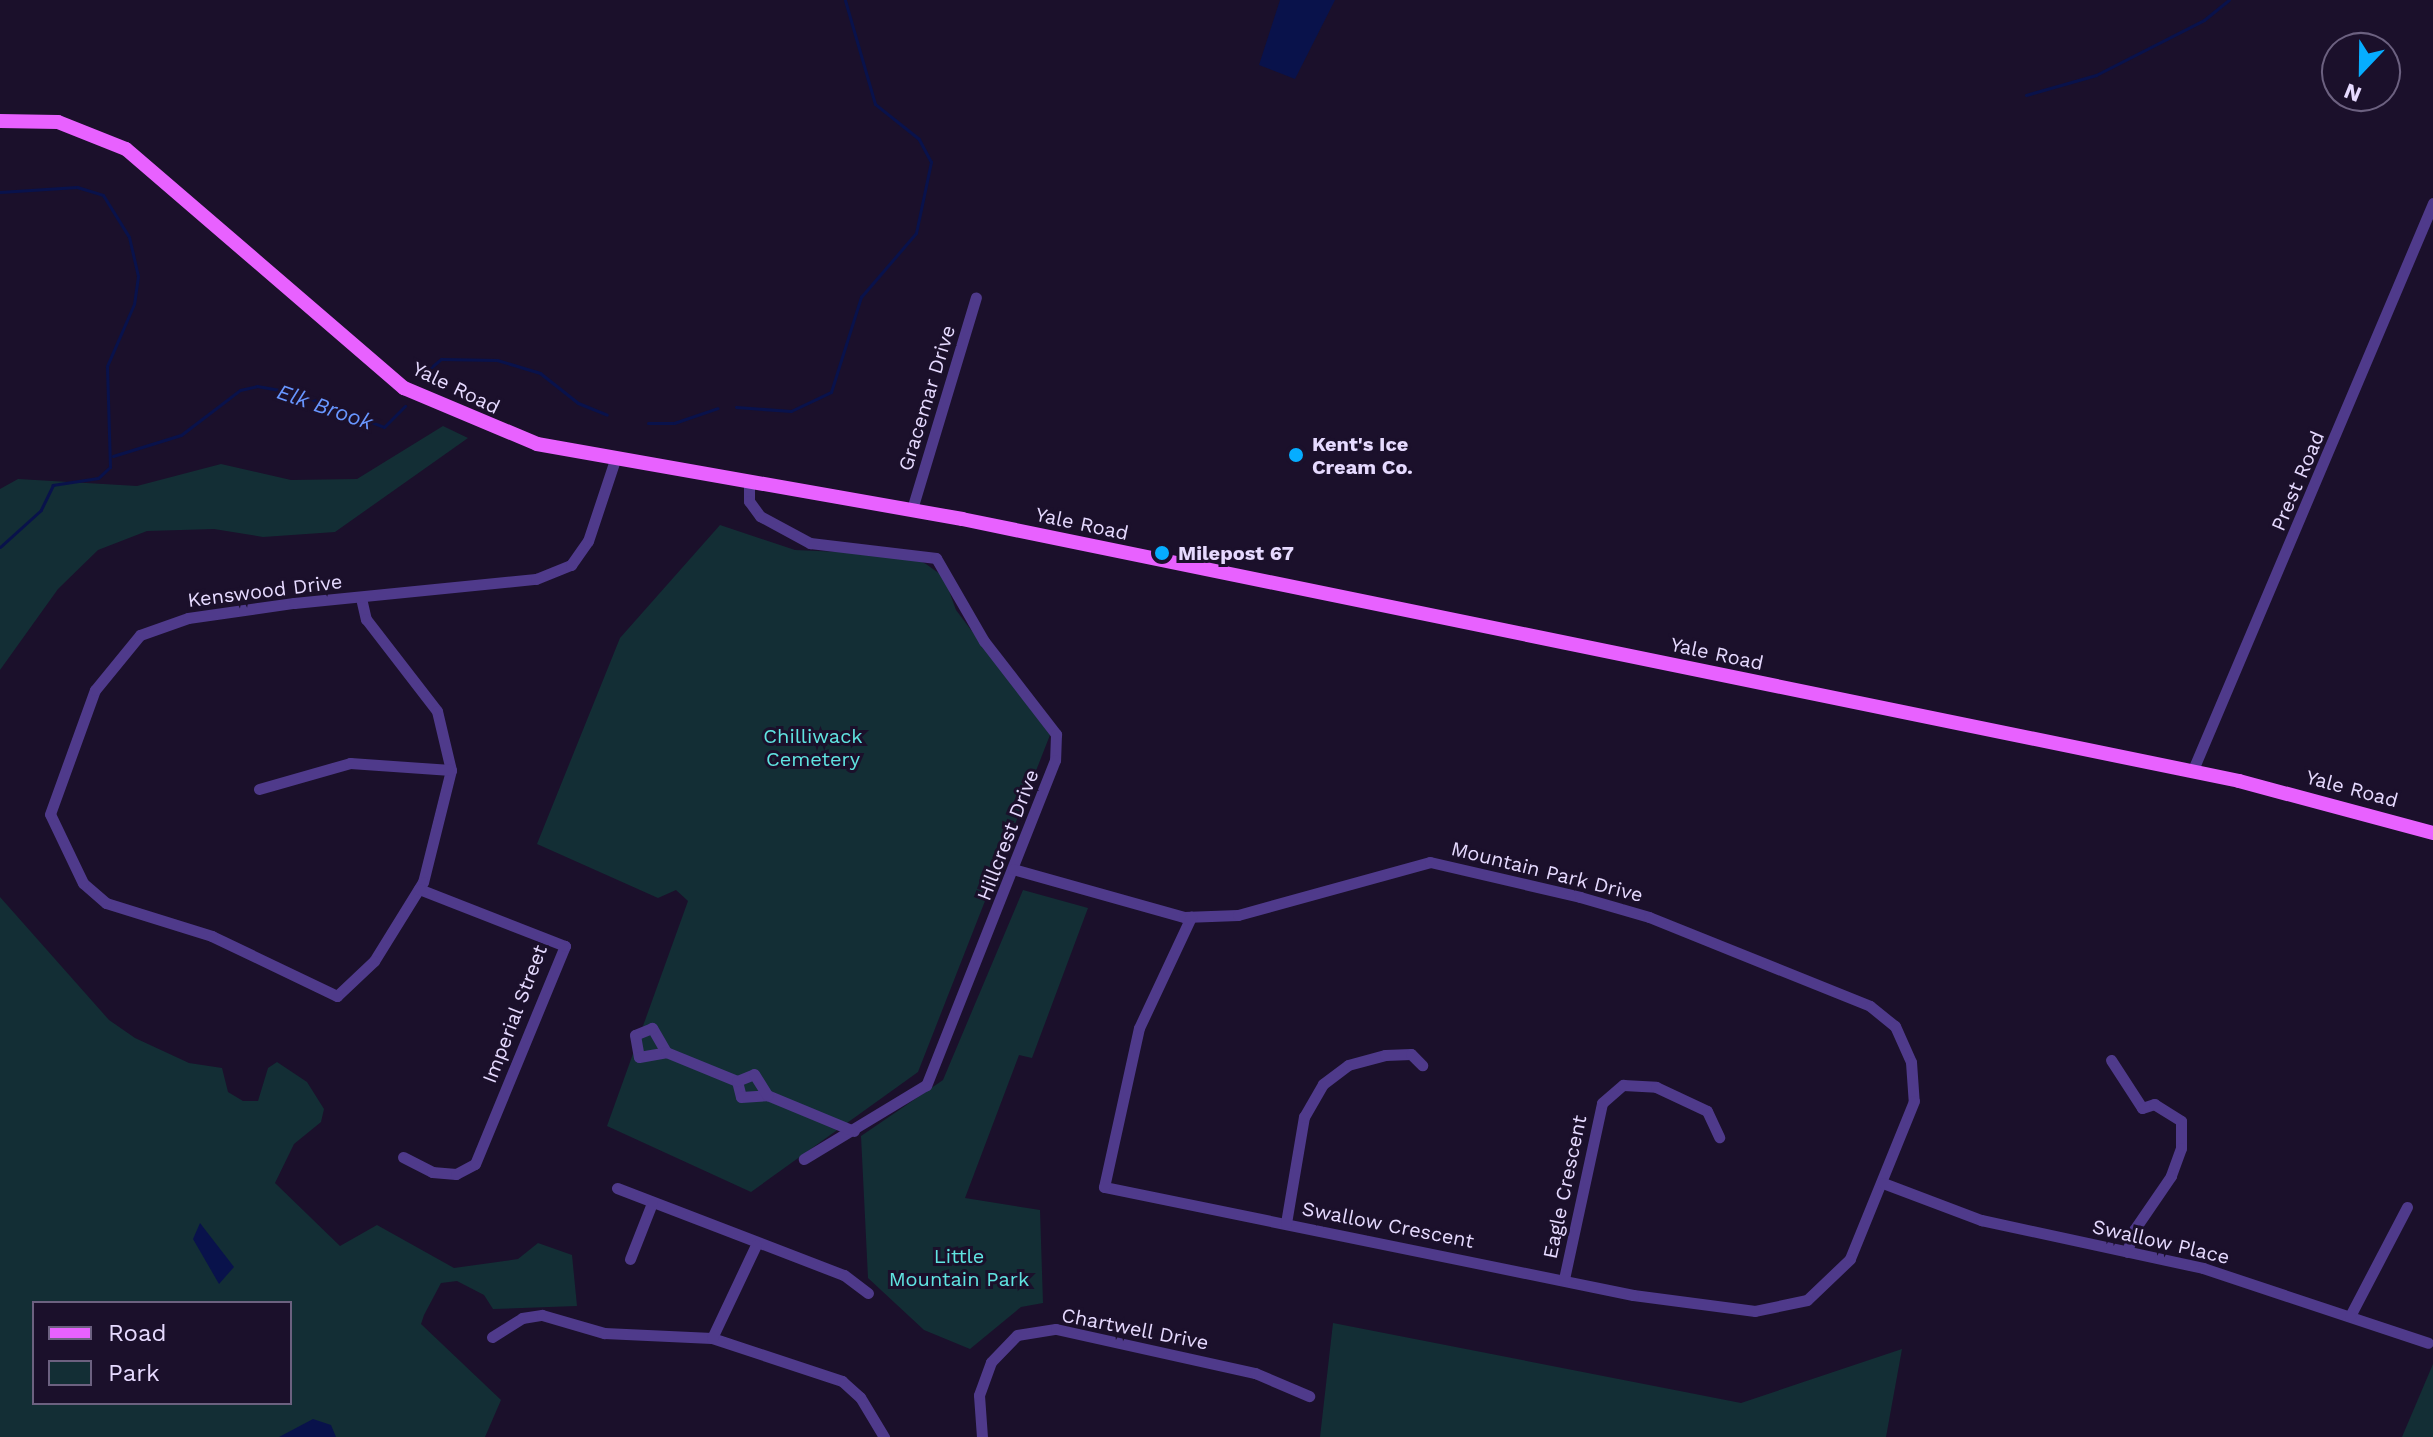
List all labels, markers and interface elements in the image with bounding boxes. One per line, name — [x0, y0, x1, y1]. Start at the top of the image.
north arrow — [2321, 32, 2401, 112]
text: N — [2340, 78, 2365, 108]
street label: Gracemar Drive — [893, 322, 961, 474]
street label: Yale Road — [408, 357, 504, 419]
water label: Elk Brook — [273, 378, 377, 436]
street label: Prest Road — [2266, 427, 2330, 535]
place label: Kent's Ice Cream Co. — [1312, 432, 1413, 479]
marker: Kent's Ice Cream Co. — [1287, 446, 1305, 464]
street label: Yale Road — [1033, 502, 1131, 546]
place label: Milepost 67 — [1178, 541, 1294, 565]
marker: Milepost 67 — [1153, 544, 1171, 562]
street label: Kenswood Drive — [186, 570, 344, 612]
street label: Yale Road — [1668, 632, 1766, 676]
park label: Chilliwack Cemetery — [763, 724, 863, 771]
street label: Yale Road — [2303, 765, 2401, 813]
street label: Hillcrest Drive — [972, 766, 1044, 904]
street label: Mountain Park Drive — [1448, 836, 1646, 908]
street label: Imperial Street — [477, 941, 553, 1087]
street label: Eagle Crescent — [1538, 1113, 1592, 1261]
street label: Swallow Crescent — [1300, 1197, 1476, 1253]
street label: Swallow Place — [2090, 1215, 2232, 1269]
park label: Little Mountain Park — [889, 1244, 1029, 1291]
legend — [32, 1301, 292, 1405]
street label: Chartwell Drive — [1059, 1303, 1211, 1355]
text: Road — [108, 1319, 167, 1347]
text: Park — [108, 1359, 160, 1387]

